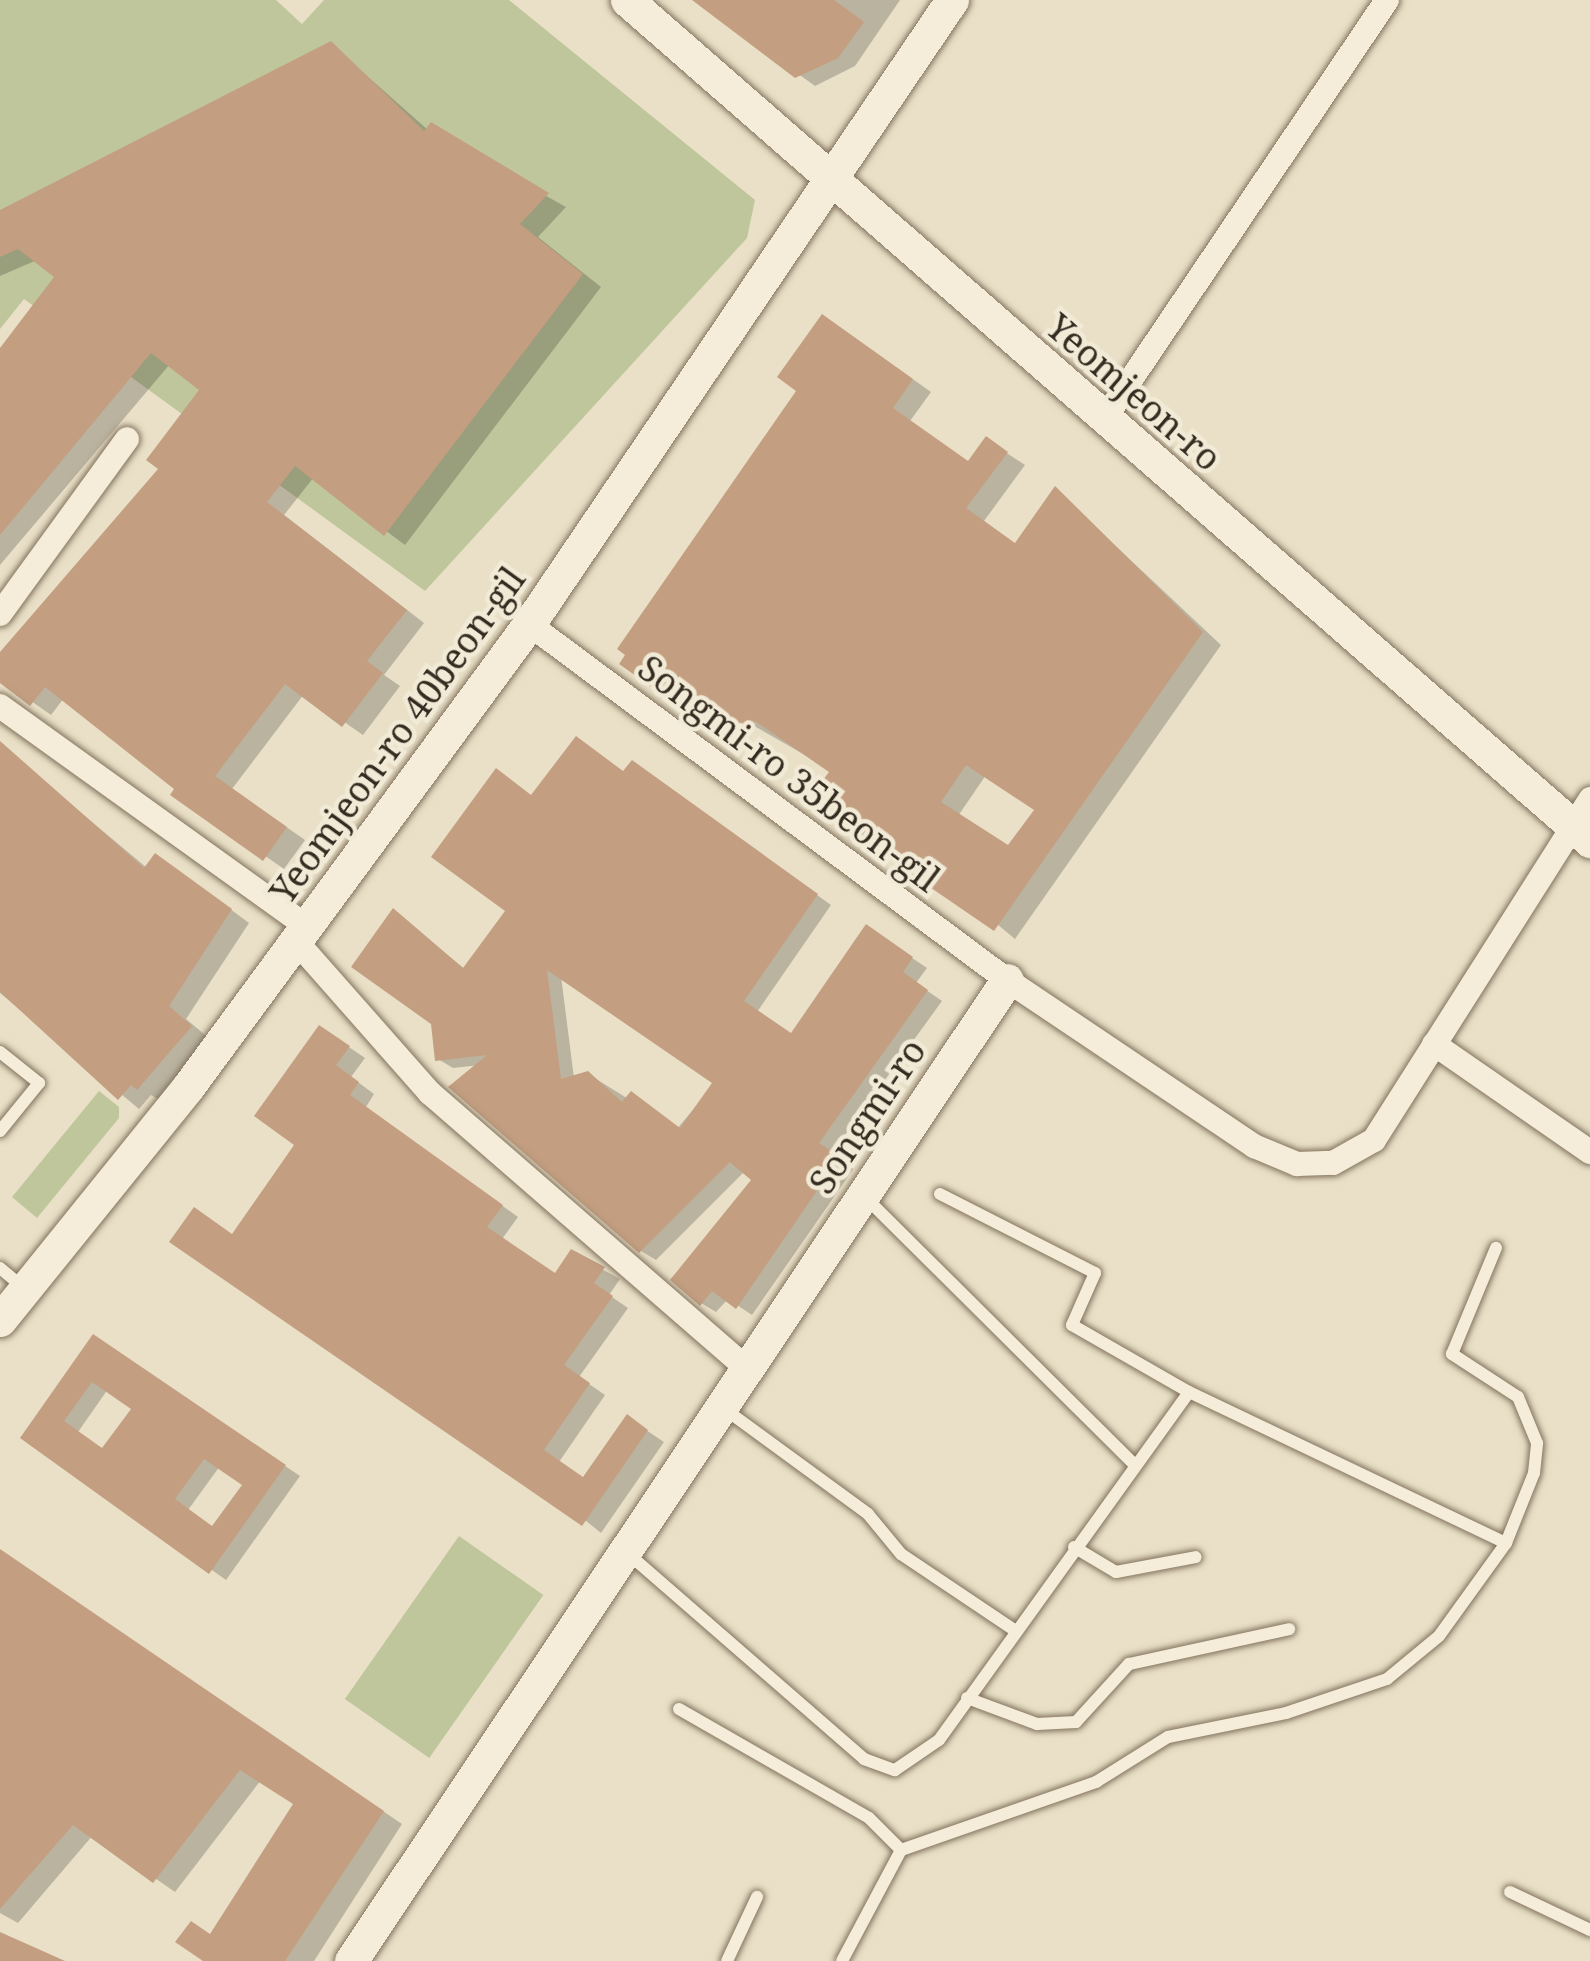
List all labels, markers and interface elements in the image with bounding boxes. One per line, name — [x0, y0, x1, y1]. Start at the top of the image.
street label: Yeomjeon-ro — [1038, 305, 1230, 479]
street label: Yeomjeon-ro 40beon-gil — [260, 558, 534, 912]
street label: Songmi-ro 35beon-gil — [630, 646, 948, 900]
street label: Songmi-ro — [800, 1030, 934, 1202]

